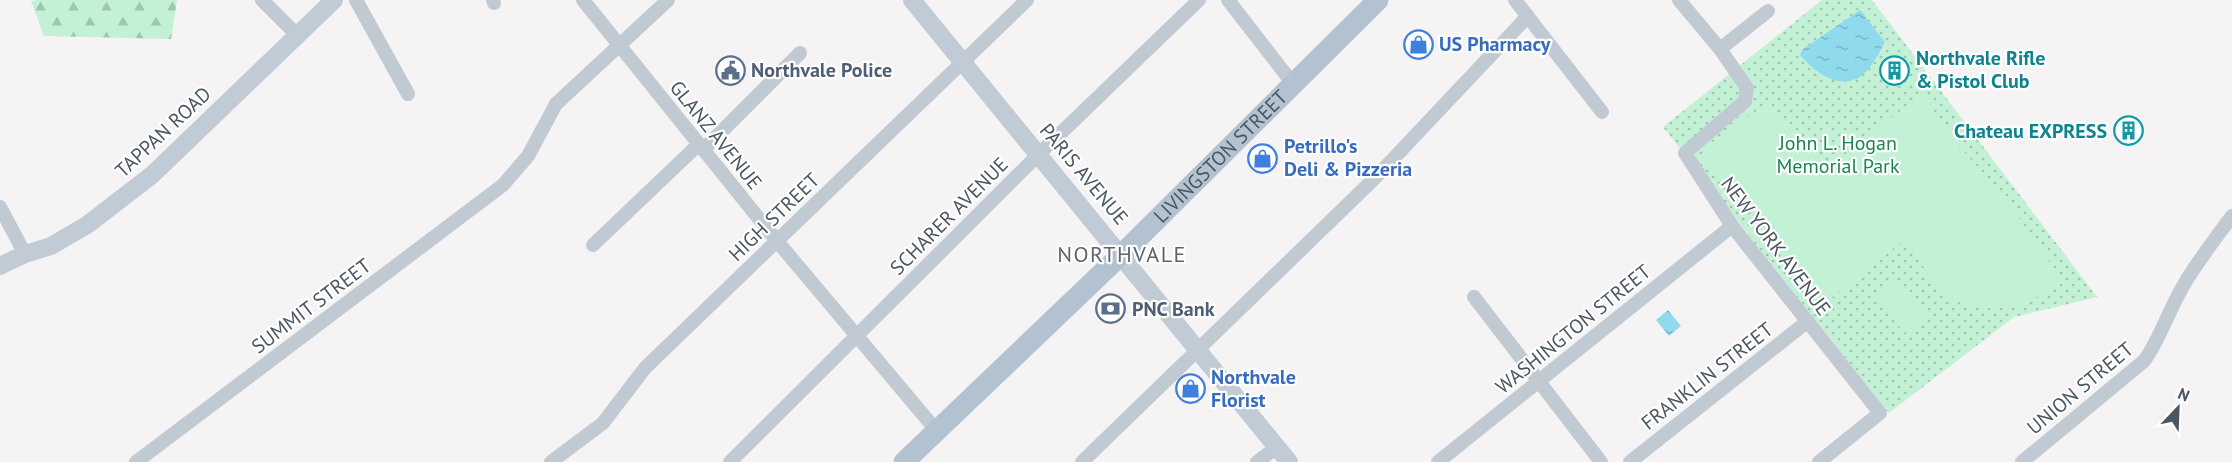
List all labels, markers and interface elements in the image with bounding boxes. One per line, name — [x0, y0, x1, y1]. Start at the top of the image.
shop icon: US Pharmacy — [1402, 28, 1434, 60]
place label: US Pharmacy — [1439, 31, 1551, 57]
place label: Northvale Rifle & Pistol Club — [1916, 45, 2045, 94]
public building icon: Northvale Police — [714, 54, 746, 86]
building icon: Northvale Rifle & Pistol Club — [1879, 54, 1911, 86]
place label: Northvale Police — [751, 57, 892, 83]
street label: GLANZ AVENUE — [664, 75, 768, 195]
street label: TAPPAN ROAD — [110, 81, 216, 183]
street label: LIVINGSTON STREET — [1148, 84, 1293, 228]
building icon: Chateau EXPRESS — [2112, 115, 2144, 147]
street label: PARIS AVENUE — [1034, 118, 1134, 230]
place label: Chateau EXPRESS — [1954, 118, 2107, 144]
park label: John L. Hogan Memorial Park — [1777, 130, 1900, 179]
place label: Petrillo's Deli & Pizzeria — [1284, 133, 1412, 182]
shop icon: Petrillo's Deli & Pizzeria — [1247, 142, 1279, 174]
street label: SCHARER AVENUE — [884, 151, 1014, 281]
street label: HIGH STREET — [723, 167, 825, 267]
street label: NEW YORK AVENUE — [1715, 171, 1837, 321]
district label: NORTHVALE — [1057, 240, 1187, 268]
street label: SUMMIT STREET — [246, 253, 376, 359]
street label: WASHINGTON STREET — [1490, 258, 1656, 400]
bank icon: PNC Bank — [1095, 293, 1127, 325]
place label: PNC Bank — [1132, 296, 1215, 322]
street label: FRANKLIN STREET — [1636, 316, 1778, 436]
street label: UNION STREET — [2021, 336, 2139, 440]
place label: Northvale Florist — [1211, 364, 1296, 413]
shop icon: Northvale Florist — [1174, 372, 1206, 404]
north arrow — [2148, 378, 2208, 438]
text: N — [2175, 383, 2193, 405]

